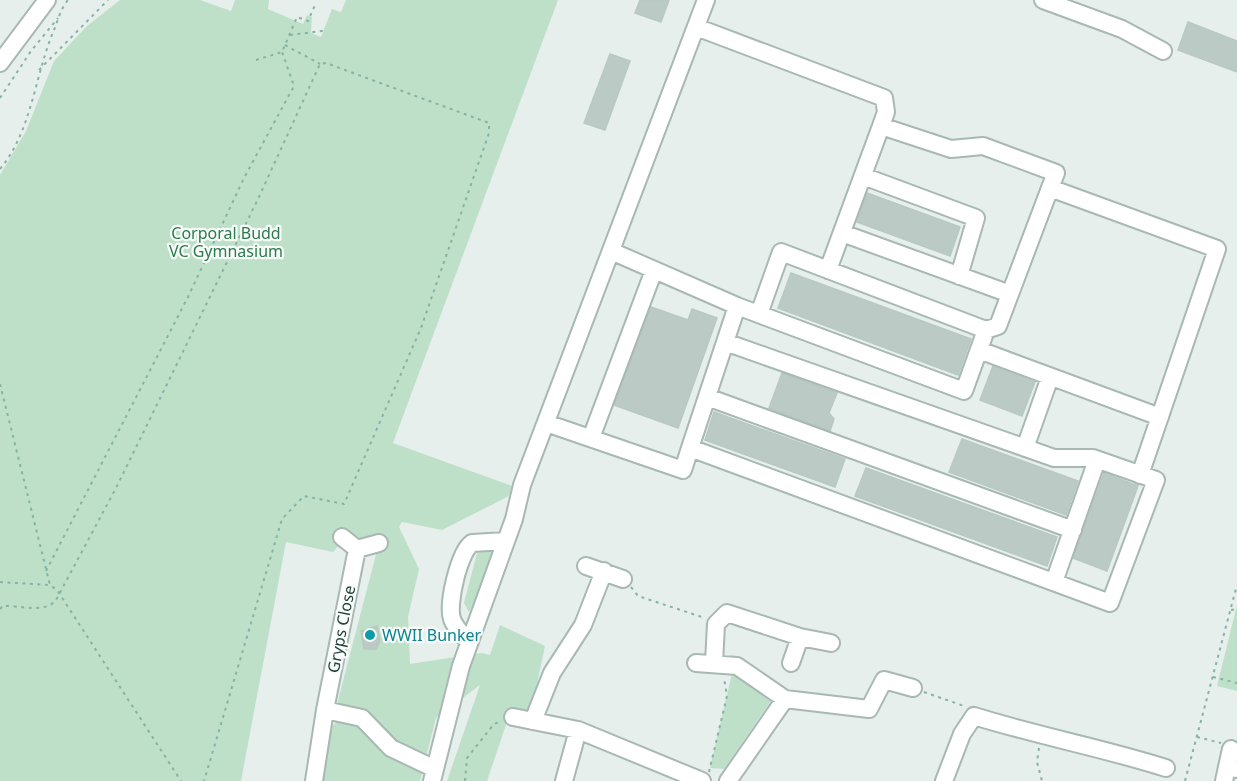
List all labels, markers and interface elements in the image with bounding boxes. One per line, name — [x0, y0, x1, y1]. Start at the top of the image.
park label: Corporal Budd VC Gymnasium — [169, 222, 283, 262]
street label: Gryps Close — [322, 583, 360, 675]
place label: WWII Bunker — [382, 624, 482, 646]
marker: WWII Bunker — [363, 628, 377, 642]

